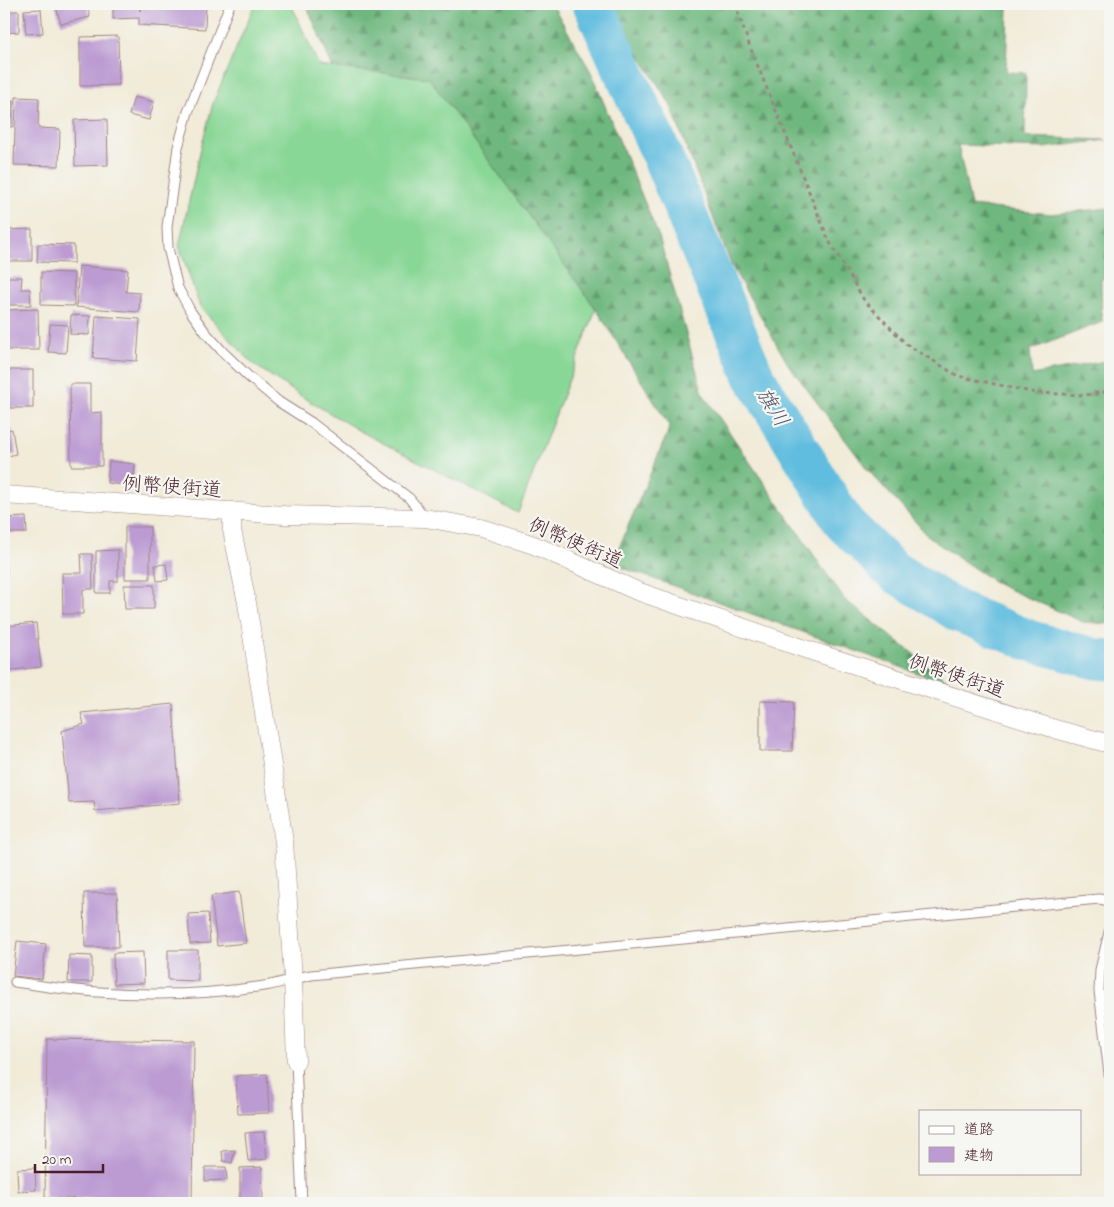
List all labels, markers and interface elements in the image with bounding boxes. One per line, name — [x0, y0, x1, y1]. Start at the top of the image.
water label: 旗川 — [747, 382, 795, 434]
street label: 例幣使街道 — [121, 471, 223, 506]
street label: 例幣使街道 — [523, 511, 627, 577]
street label: 例幣使街道 — [904, 648, 1008, 707]
legend — [919, 1110, 1082, 1174]
text: 道路 — [964, 1119, 994, 1141]
scale bar — [35, 1142, 102, 1174]
text: 建物 — [964, 1145, 994, 1167]
text: 20 m — [42, 1149, 72, 1171]

